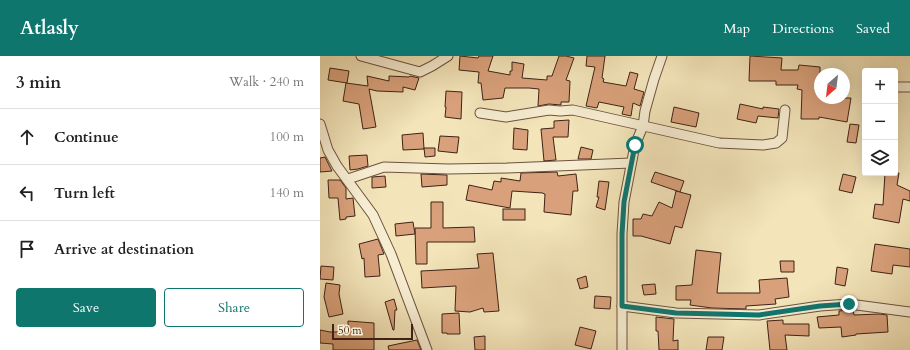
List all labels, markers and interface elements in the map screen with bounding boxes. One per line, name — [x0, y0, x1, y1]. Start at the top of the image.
text: Atlasly — [20, 15, 79, 41]
text: Map — [724, 19, 750, 38]
text: Directions — [772, 19, 834, 38]
text: Saved — [856, 19, 890, 38]
north arrow — [814, 68, 850, 104]
map controls — [862, 68, 898, 176]
button: + — [862, 68, 898, 104]
text: 3 min — [16, 71, 61, 94]
text: Walk · 240 m — [229, 73, 304, 91]
button: − — [862, 104, 898, 140]
icon: ahead — [16, 126, 38, 148]
text: Continue — [54, 127, 119, 147]
text: 100 m — [270, 128, 304, 146]
route start — [626, 136, 644, 154]
button: layers — [862, 140, 898, 176]
icon: left — [16, 182, 38, 204]
text: Turn left — [54, 183, 115, 203]
text: 140 m — [270, 184, 304, 202]
icon: arrive — [16, 238, 38, 260]
text: Arrive at destination — [54, 239, 194, 259]
button: Save — [16, 288, 156, 327]
button: Share — [164, 288, 304, 327]
route end — [840, 295, 858, 313]
scale bar — [332, 322, 413, 341]
text: 50 m — [338, 323, 362, 338]

